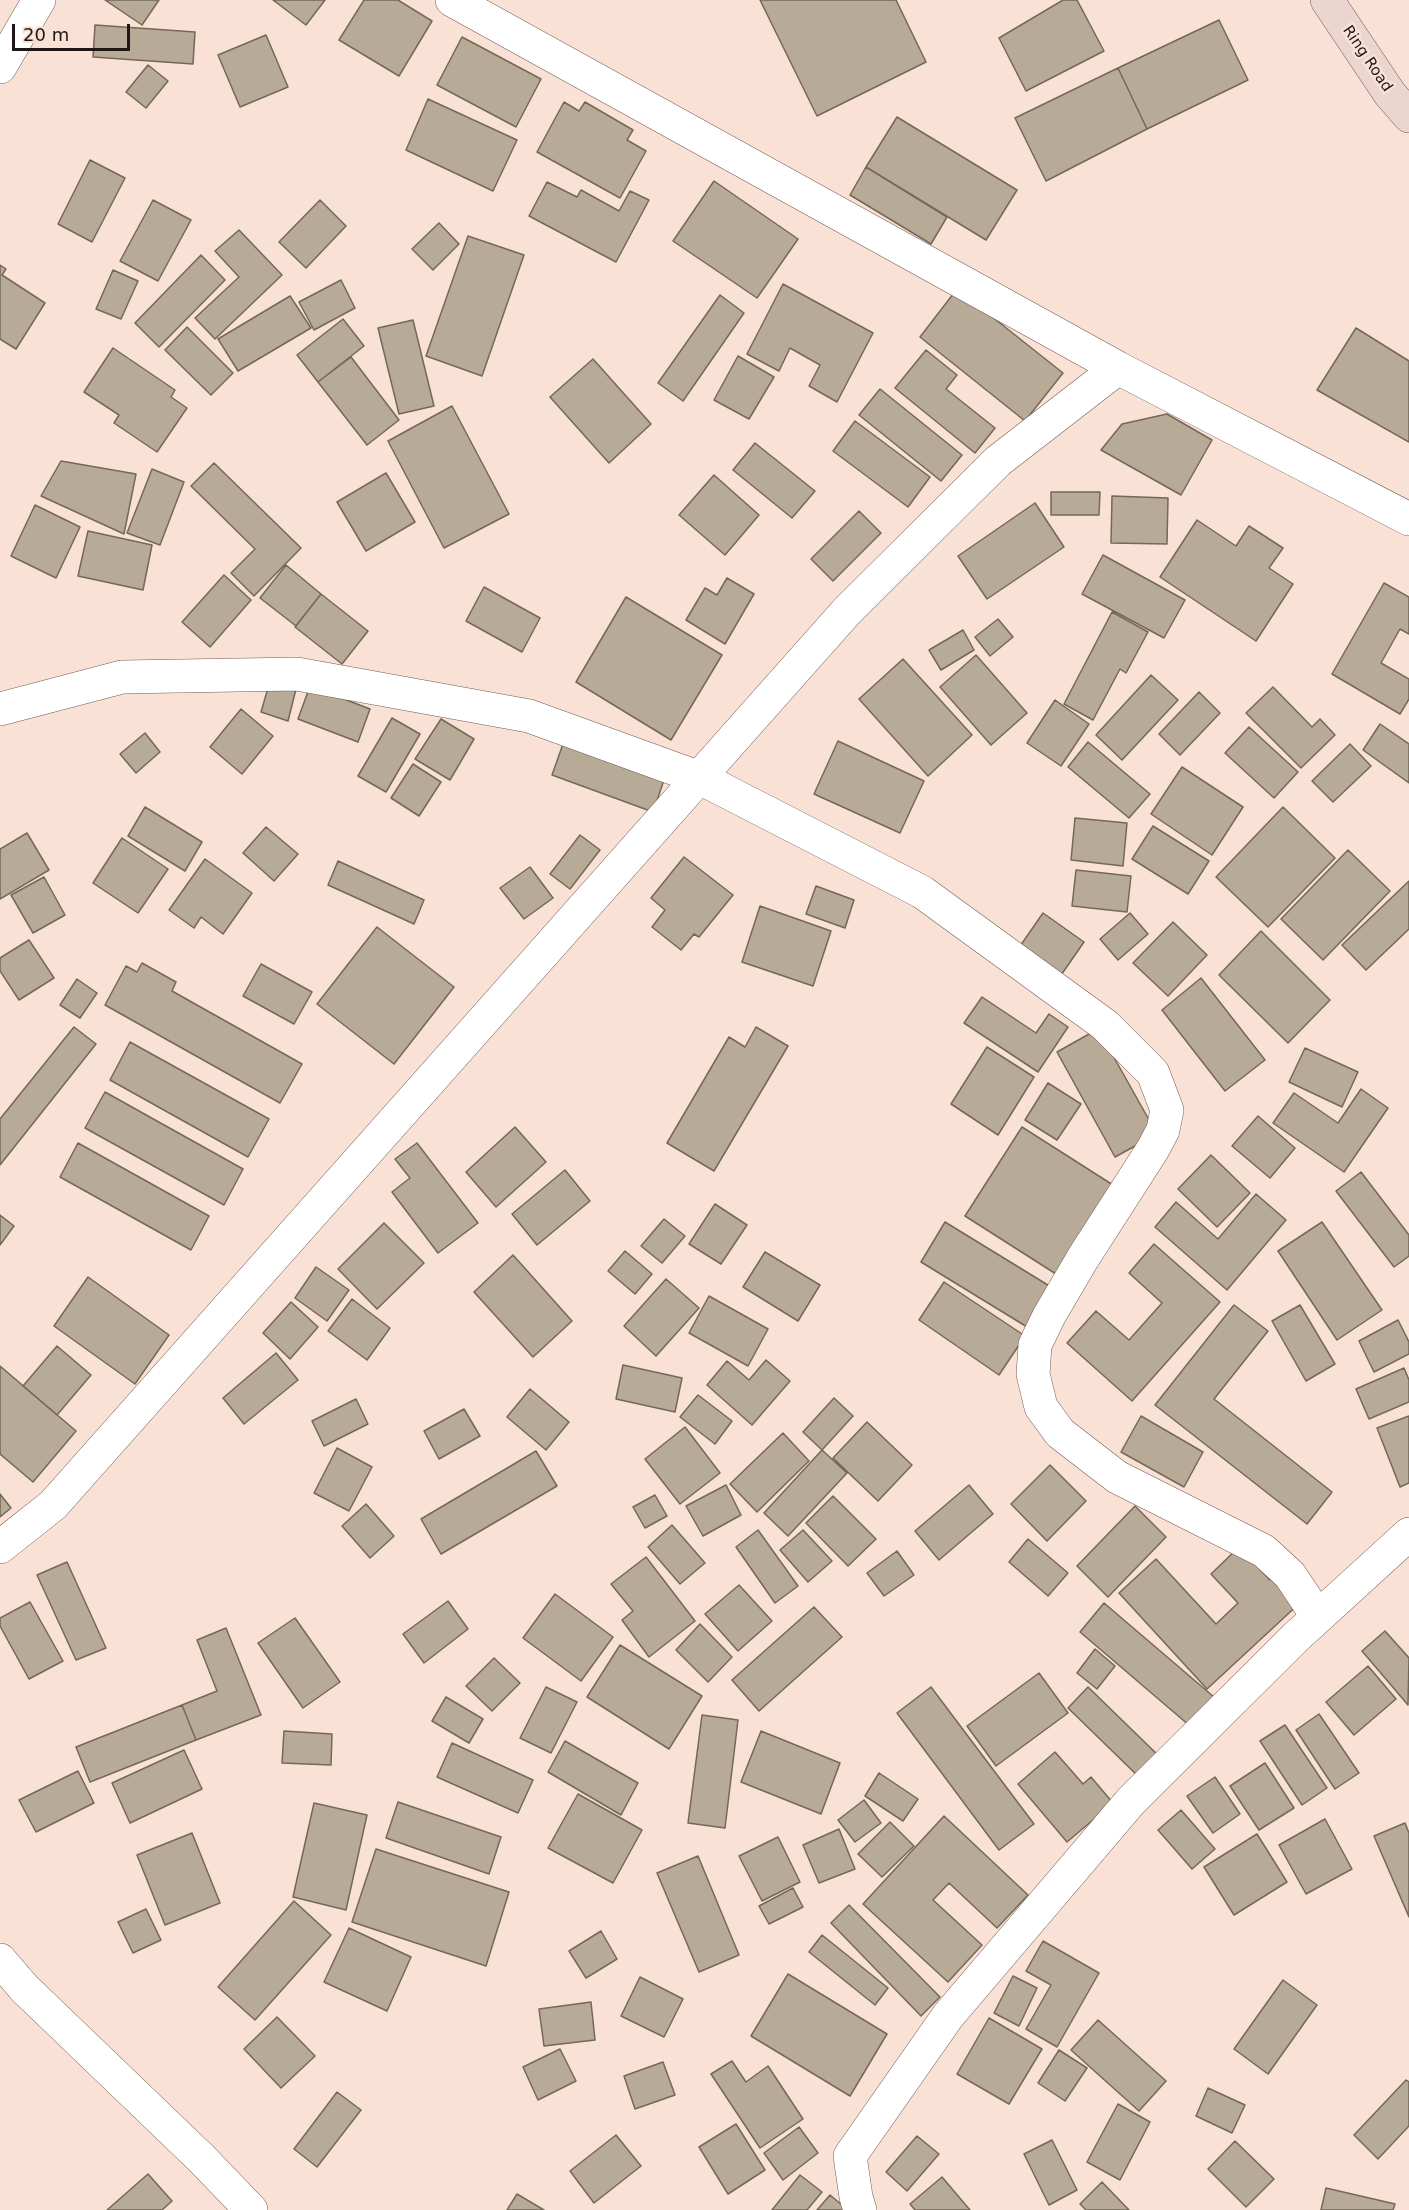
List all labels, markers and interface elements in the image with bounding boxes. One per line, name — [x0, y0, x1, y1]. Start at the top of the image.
scale bar — [15, 12, 134, 50]
street label: Ring Road — [1338, 22, 1396, 96]
text: 20 m — [23, 24, 69, 45]

